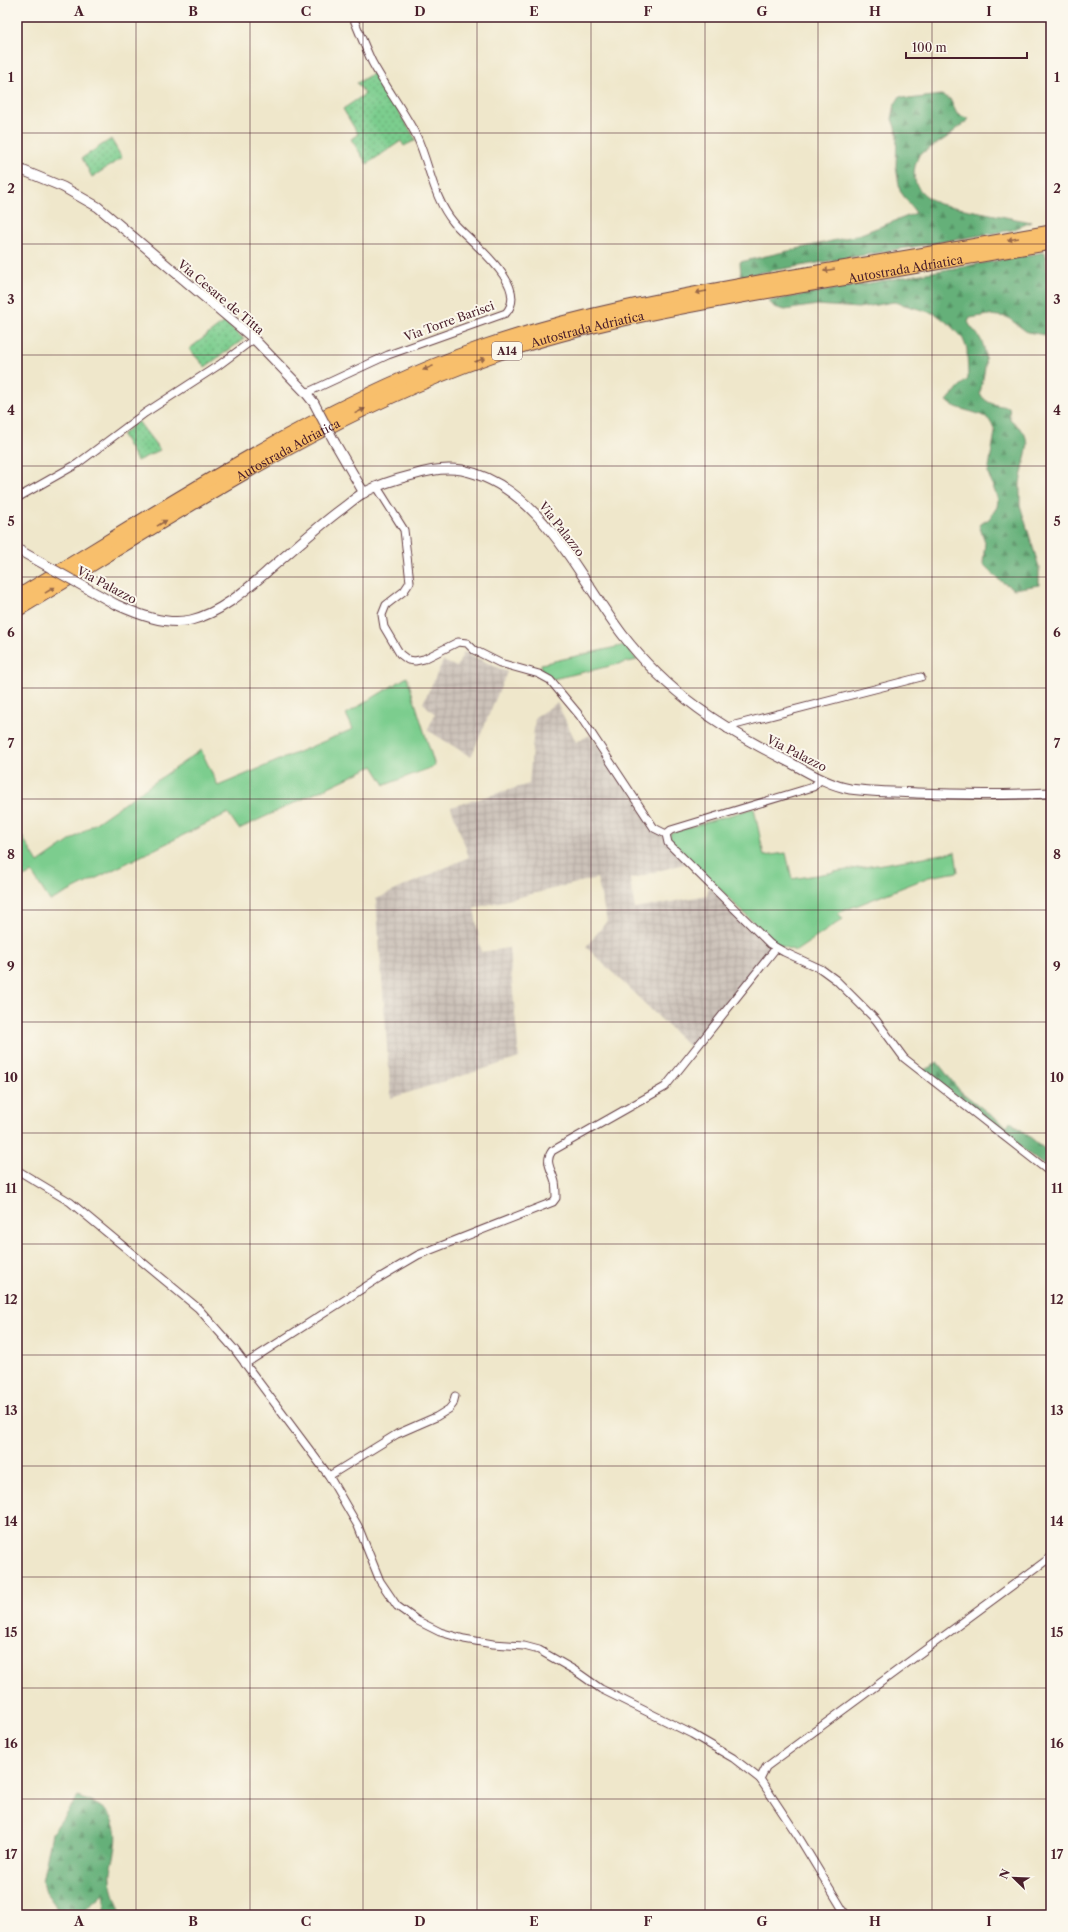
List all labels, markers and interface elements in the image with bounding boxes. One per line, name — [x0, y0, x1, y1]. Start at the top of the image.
text: A — [73, 3, 85, 19]
text: B — [188, 3, 198, 19]
text: C — [301, 3, 311, 19]
text: D — [414, 3, 426, 19]
text: E — [529, 3, 539, 19]
text: F — [644, 3, 653, 19]
text: G — [756, 3, 768, 19]
text: H — [869, 3, 881, 19]
text: I — [986, 3, 992, 19]
scale bar — [906, 34, 1027, 60]
text: 100 m — [912, 40, 947, 55]
text: 1 — [8, 69, 14, 85]
text: 1 — [1054, 69, 1060, 85]
text: 2 — [7, 180, 15, 196]
text: 2 — [1053, 180, 1061, 196]
one-way arrow — [1006, 236, 1019, 242]
street label: Autostrada Adriatica — [846, 251, 965, 286]
street label: Via Cesare de Titta — [174, 256, 268, 338]
one-way arrow — [823, 267, 835, 273]
one-way arrow — [695, 290, 707, 296]
text: 3 — [7, 291, 15, 307]
text: 3 — [1053, 291, 1061, 307]
street label: Via Torre Barisci — [401, 298, 497, 345]
street label: Autostrada Adriatica — [528, 307, 646, 351]
road number: A14 — [492, 342, 522, 360]
one-way arrow — [474, 357, 486, 363]
one-way arrow — [422, 366, 434, 372]
text: 4 — [7, 402, 15, 418]
text: 4 — [1053, 402, 1061, 418]
one-way arrow — [354, 407, 366, 414]
street label: Autostrada Adriatica — [232, 415, 343, 484]
street label: Via Palazzo — [535, 498, 588, 559]
text: 5 — [7, 513, 15, 529]
text: 5 — [1053, 513, 1061, 529]
one-way arrow — [157, 519, 167, 527]
street label: Via Palazzo — [74, 563, 139, 607]
one-way arrow — [44, 586, 56, 593]
text: 6 — [7, 624, 15, 640]
text: 6 — [1053, 624, 1061, 640]
street label: Via Palazzo — [764, 731, 830, 775]
text: 7 — [8, 735, 15, 751]
text: 7 — [1054, 735, 1061, 751]
text: 8 — [7, 846, 15, 862]
text: 8 — [1053, 846, 1061, 862]
text: 9 — [7, 958, 15, 974]
text: 9 — [1053, 958, 1061, 974]
text: 10 — [4, 1069, 18, 1085]
text: 10 — [1050, 1069, 1064, 1085]
text: 11 — [5, 1180, 17, 1196]
text: 11 — [1051, 1180, 1063, 1196]
text: 12 — [4, 1291, 18, 1307]
text: 12 — [1050, 1291, 1064, 1307]
text: 13 — [4, 1402, 18, 1418]
text: 13 — [1050, 1402, 1064, 1418]
text: 14 — [4, 1513, 18, 1529]
text: 14 — [1050, 1513, 1064, 1529]
text: 15 — [4, 1624, 18, 1640]
text: 15 — [1050, 1624, 1064, 1640]
text: 16 — [4, 1735, 18, 1751]
text: 16 — [1050, 1735, 1064, 1751]
text: 17 — [5, 1846, 18, 1862]
text: 17 — [1051, 1846, 1064, 1862]
north arrow — [994, 1858, 1034, 1898]
text: N — [996, 1867, 1013, 1881]
text: A — [73, 1913, 85, 1929]
text: B — [188, 1913, 198, 1929]
text: C — [301, 1913, 311, 1929]
text: D — [414, 1913, 426, 1929]
text: E — [529, 1913, 539, 1929]
text: F — [644, 1913, 653, 1929]
text: G — [756, 1913, 768, 1929]
text: H — [869, 1913, 881, 1929]
text: I — [986, 1913, 992, 1929]

